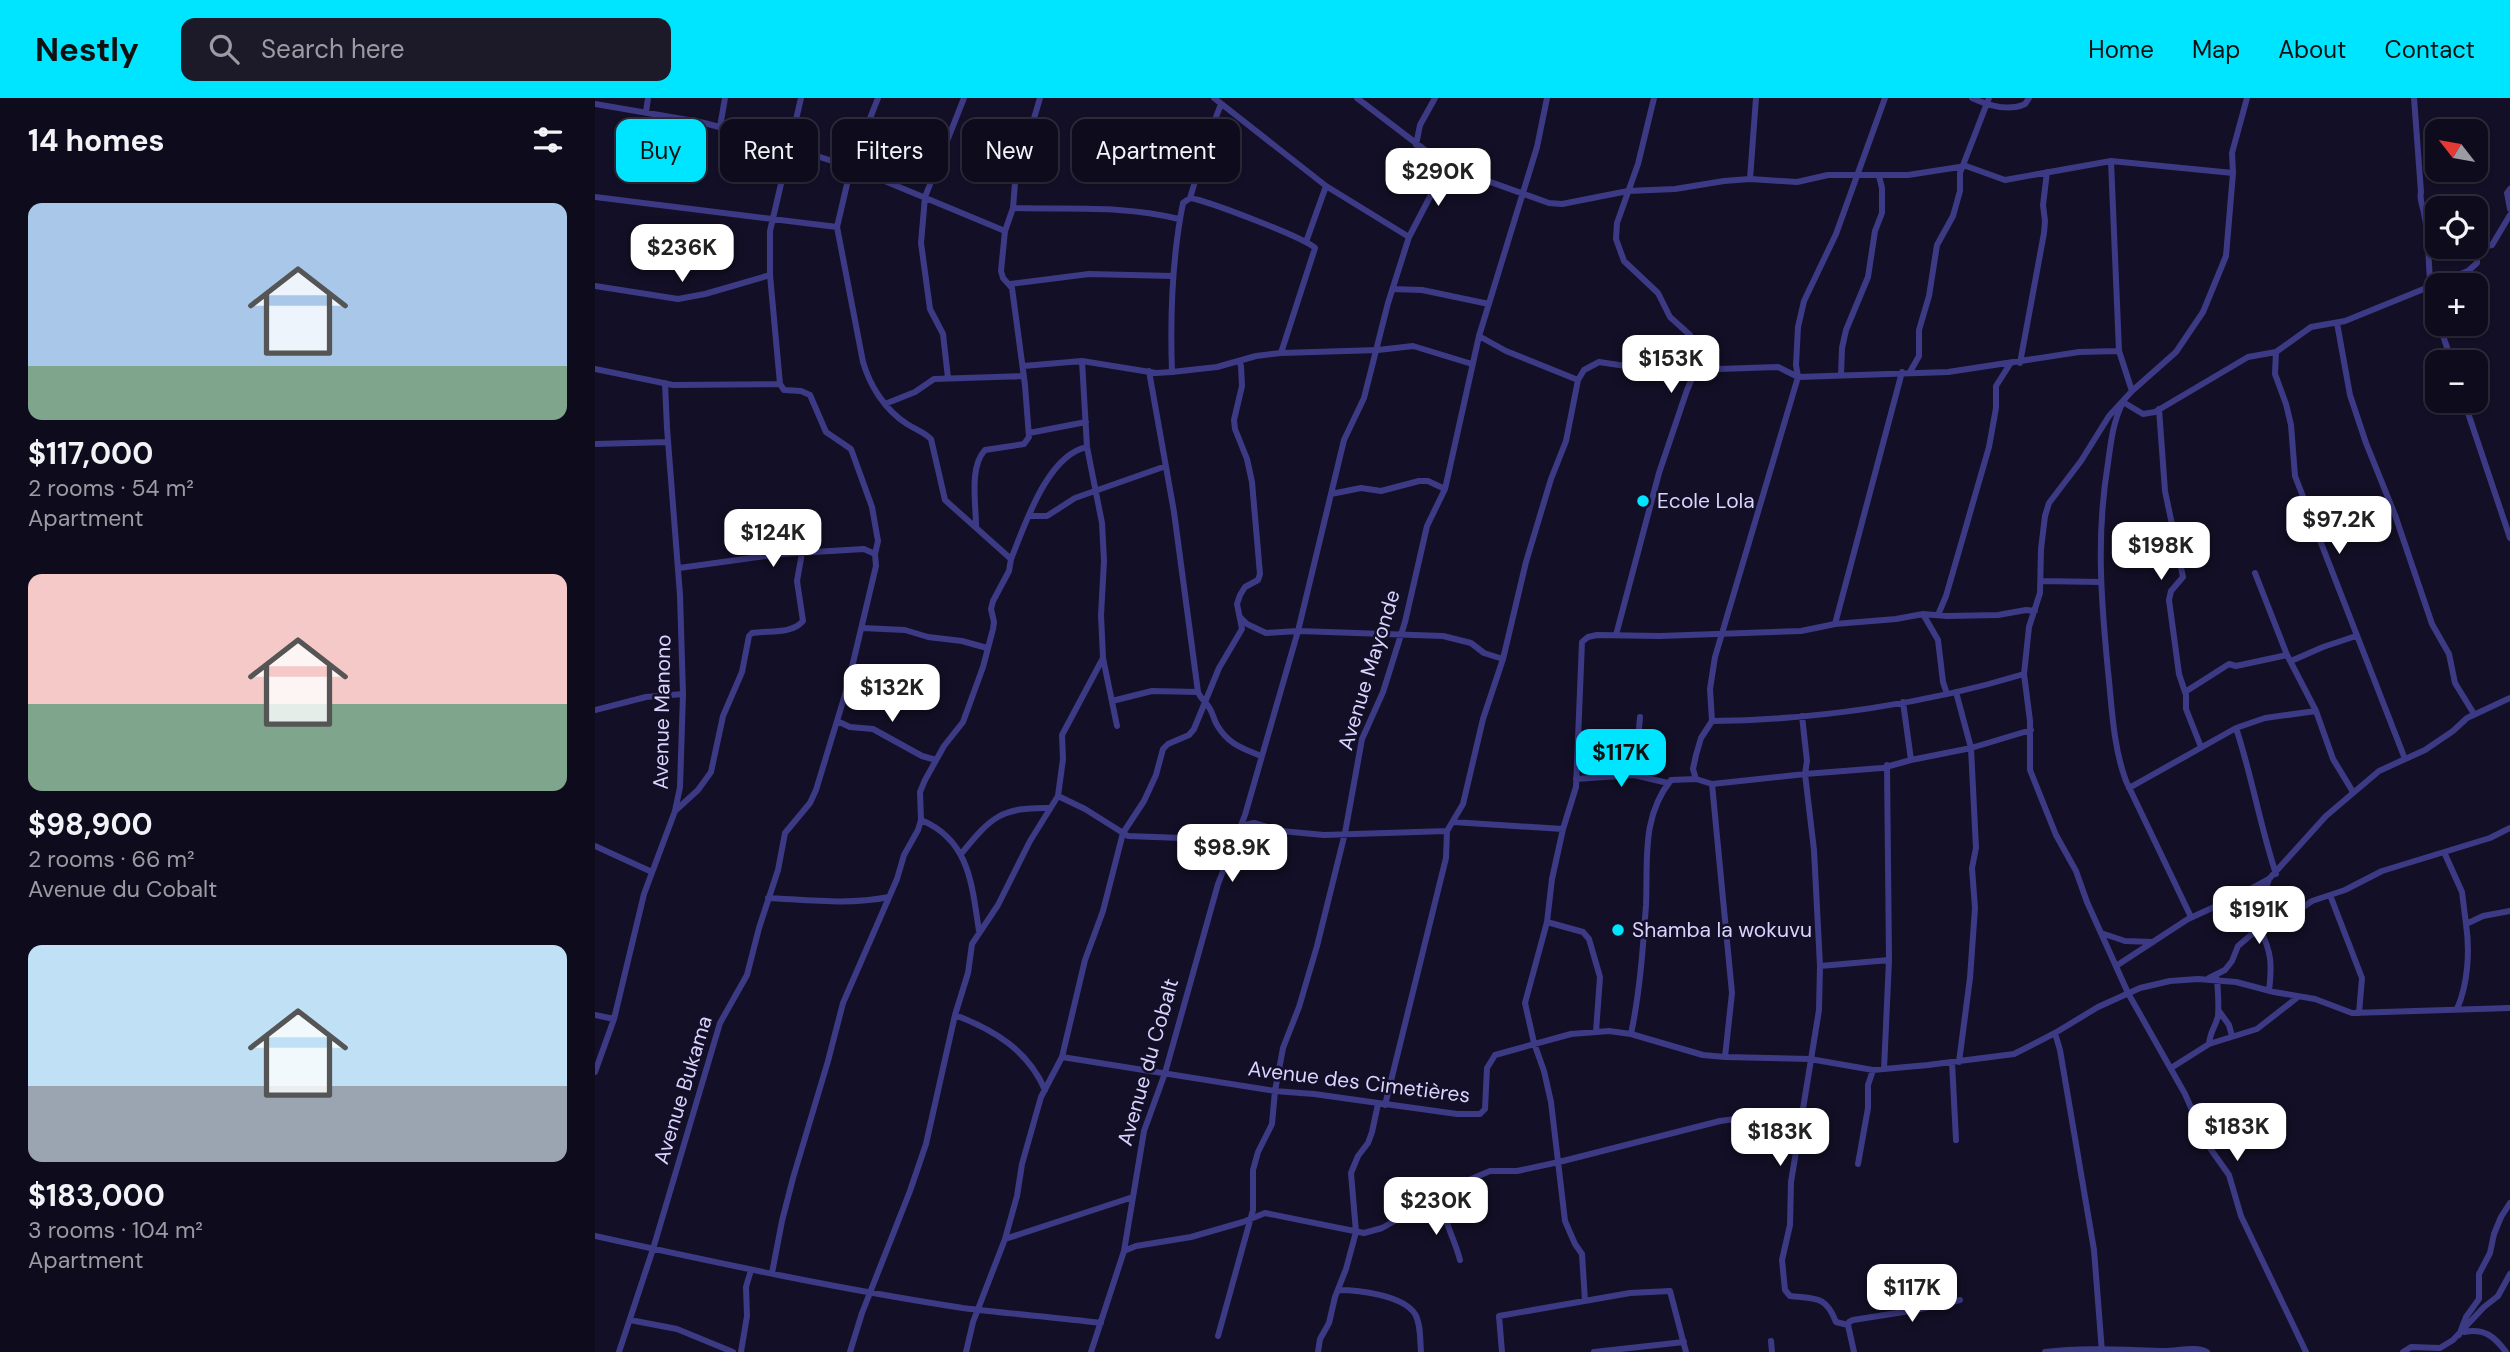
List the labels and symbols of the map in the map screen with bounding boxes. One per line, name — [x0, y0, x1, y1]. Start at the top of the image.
north arrow — [2425, 119, 2489, 182]
pin: $290K — [1389, 148, 1487, 208]
pin: $236K — [633, 225, 731, 284]
pin: $153K — [1622, 336, 1720, 395]
place label: Ecole Lola — [1657, 487, 1755, 515]
marker: Ecole Lola — [1635, 493, 1651, 509]
pin: $97.2K — [2282, 496, 2396, 556]
pin: $124K — [724, 510, 822, 569]
pin: $198K — [2112, 522, 2210, 582]
street label: Avenue Mayonde — [1331, 586, 1407, 753]
street label: Avenue Manono — [647, 634, 677, 790]
pin: $132K — [843, 664, 941, 724]
pin: $117K — [1572, 730, 1670, 789]
pin: $98.9K — [1175, 824, 1289, 884]
pin: $191K — [2210, 886, 2308, 946]
place label: Shamba la wokuvu — [1632, 916, 1812, 944]
marker: Shamba la wokuvu — [1610, 922, 1626, 938]
street label: Avenue du Cobalt — [1111, 975, 1185, 1149]
street label: Avenue Bukama — [647, 1012, 719, 1168]
street label: Avenue des Cimetières — [1246, 1054, 1472, 1110]
pin: $183K — [2188, 1104, 2286, 1163]
pin: $183K — [1731, 1108, 1829, 1168]
pin: $230K — [1387, 1178, 1485, 1237]
pin: $117K — [1863, 1264, 1961, 1324]

